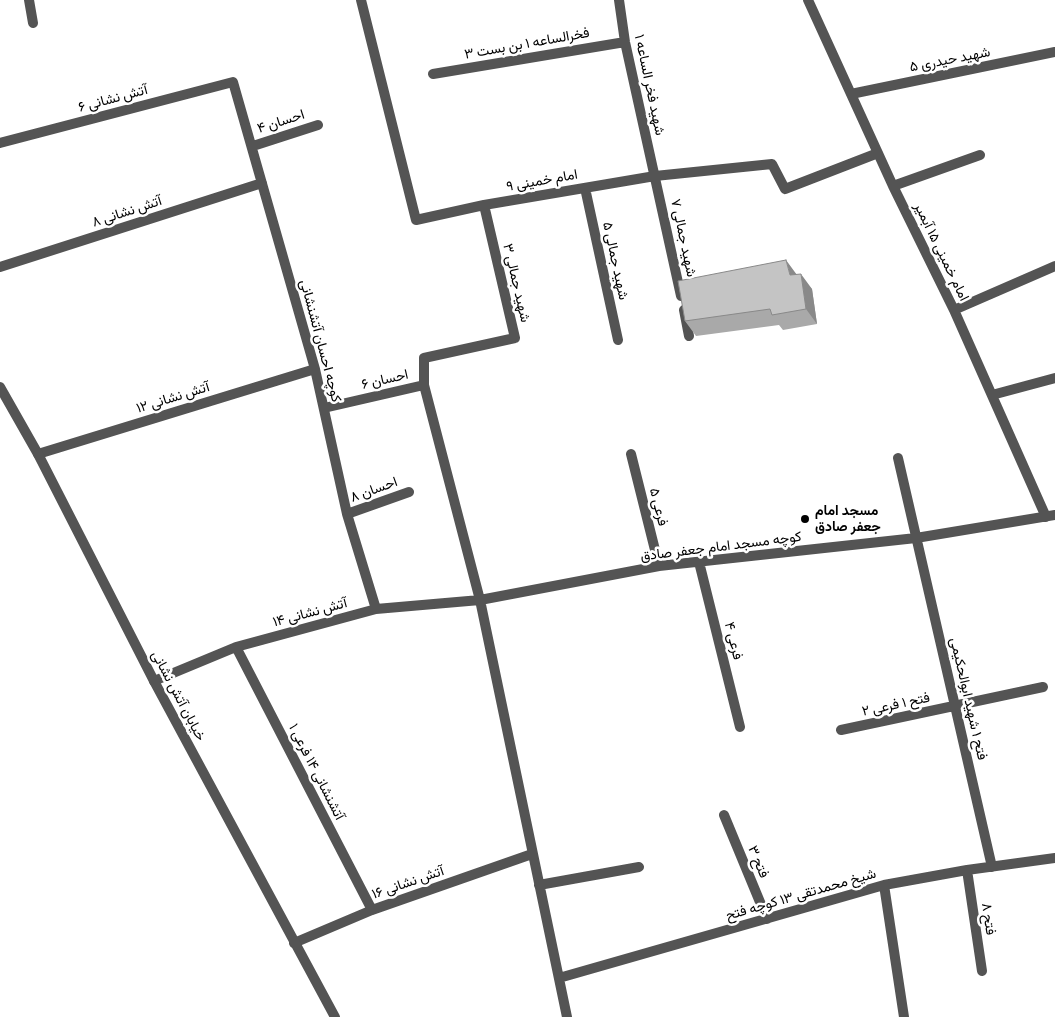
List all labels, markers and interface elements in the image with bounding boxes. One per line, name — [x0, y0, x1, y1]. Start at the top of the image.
street label: فخرالساعه ۱ بن بست ۳ — [463, 25, 591, 63]
street label: شهید فخر الساعه ۱ — [630, 33, 668, 137]
street label: شهید حیدری ۵ — [908, 44, 992, 76]
street label: آتش نشانی ۶ — [77, 82, 149, 116]
street label: احسان ۴ — [255, 106, 307, 138]
street label: امام خمینی ۹ — [505, 166, 579, 196]
street label: آتش نشانی ۸ — [90, 193, 164, 231]
street label: شهید جمالی ۷ — [667, 197, 699, 279]
street label: امام خمینی ۱۵ آبمیر — [910, 200, 972, 304]
street label: شهید جمالی ۵ — [599, 220, 631, 302]
street label: شهید جمالی ۳ — [499, 242, 533, 324]
street label: کوچه احسان آتشنشانی — [296, 278, 344, 404]
street label: احسان ۶ — [360, 366, 410, 394]
street label: آتش نشانی ۱۲ — [134, 379, 212, 417]
street label: احسان ۸ — [348, 474, 400, 506]
street label: فرعی ۵ — [645, 486, 671, 528]
place label: مسجد امام جعفر صادق — [815, 503, 881, 536]
marker: مسجد امام جعفر صادق — [799, 513, 811, 525]
street label: کوچه مسجد امام جعفر صادق — [639, 529, 803, 565]
street label: آتش نشانی ۱۴ — [271, 595, 349, 631]
street label: فرعی ۴ — [720, 620, 746, 662]
street label: فتح ۱ شهید ابوالحکیمی — [946, 636, 990, 762]
street label: خیابان آتش نشانی — [147, 648, 209, 744]
street label: فتح ۱ فرعی ۲ — [860, 690, 932, 720]
street label: آتشنشانی ۱۴ فرعی ۱ — [284, 721, 348, 823]
street label: فتح ۳ — [744, 843, 772, 881]
street label: آتش نشانی ۱۶ — [370, 863, 446, 903]
street label: شیخ محمدتقی ۱۳ کوچه فتح — [724, 865, 878, 925]
street label: فتح ۸ — [977, 902, 999, 936]

